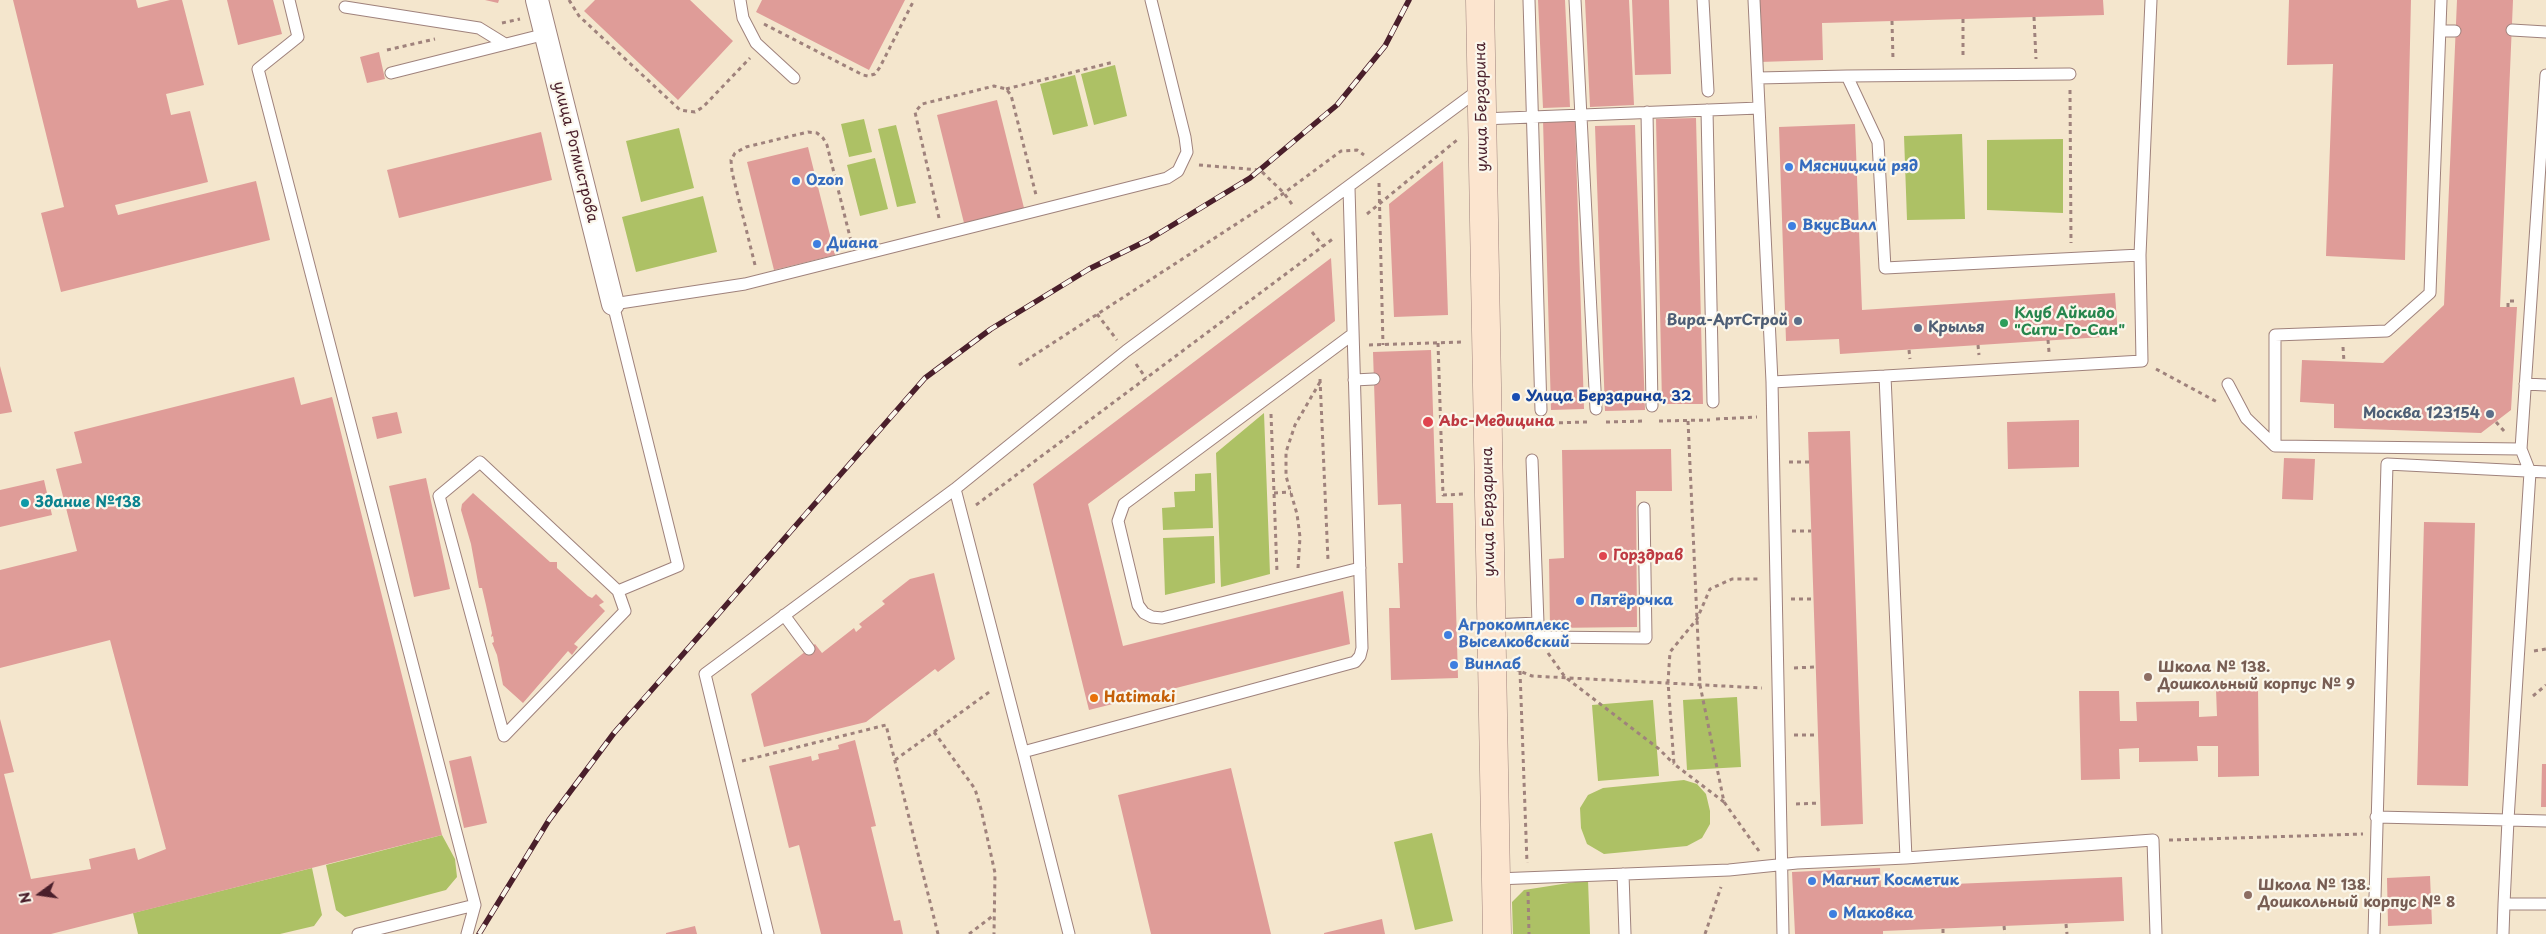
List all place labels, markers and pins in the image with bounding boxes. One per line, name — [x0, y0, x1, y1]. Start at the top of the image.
place label: Мясницкий ряд — [1799, 158, 1918, 176]
marker: Мясницкий ряд — [1783, 161, 1795, 173]
place label: Ozon — [806, 172, 844, 190]
marker: Ozon — [790, 175, 802, 187]
place label: ВкусВилл — [1802, 217, 1877, 235]
marker: ВкусВилл — [1786, 220, 1798, 232]
place label: Диана — [827, 235, 878, 253]
marker: Диана — [811, 238, 823, 250]
place label: Клуб Айкидо "Сити-Го-Сан" — [2014, 305, 2125, 340]
place label: Вира-АртСтрой — [1667, 312, 1788, 330]
marker: Вира-АртСтрой — [1792, 315, 1804, 327]
marker: Клуб Айкидо "Сити-Го-Сан" — [1998, 317, 2010, 329]
place label: Крылья — [1928, 319, 1985, 337]
marker: Крылья — [1912, 322, 1924, 334]
place label: Улица Берзарина, 32 — [1526, 388, 1691, 406]
marker: Улица Берзарина, 32 — [1510, 391, 1522, 403]
place label: Москва 123154 — [2363, 405, 2480, 423]
marker: Москва 123154 — [2484, 408, 2496, 420]
place label: Abc-Медицина — [1439, 413, 1555, 431]
marker: Abc-Медицина — [1421, 415, 1435, 429]
place label: Здание №138 — [35, 494, 141, 512]
marker: Здание №138 — [19, 497, 31, 509]
place label: Горздрав — [1613, 547, 1683, 565]
marker: Горздрав — [1597, 550, 1609, 562]
place label: Пятёрочка — [1590, 592, 1673, 610]
marker: Пятёрочка — [1574, 595, 1586, 607]
place label: Агрокомплекс Выселковский — [1458, 617, 1570, 652]
marker: Агрокомплекс Выселковский — [1442, 629, 1454, 641]
place label: Винлаб — [1464, 656, 1521, 674]
marker: Винлаб — [1448, 659, 1460, 671]
place label: Школа № 138. Дошкольный корпус № 9 — [2158, 659, 2355, 694]
marker: Школа № 138. Дошкольный корпус № 9 — [2142, 671, 2154, 683]
place label: Hatimaki — [1104, 689, 1175, 707]
marker: Hatimaki — [1088, 692, 1100, 704]
place label: Магнит Косметик — [1822, 872, 1959, 890]
marker: Магнит Косметик — [1806, 875, 1818, 887]
place label: Школа № 138. Дошкольный корпус № 8 — [2258, 877, 2455, 912]
marker: Школа № 138. Дошкольный корпус № 8 — [2242, 889, 2254, 901]
place label: Маковка — [1843, 905, 1914, 923]
marker: Маковка — [1827, 908, 1839, 920]

